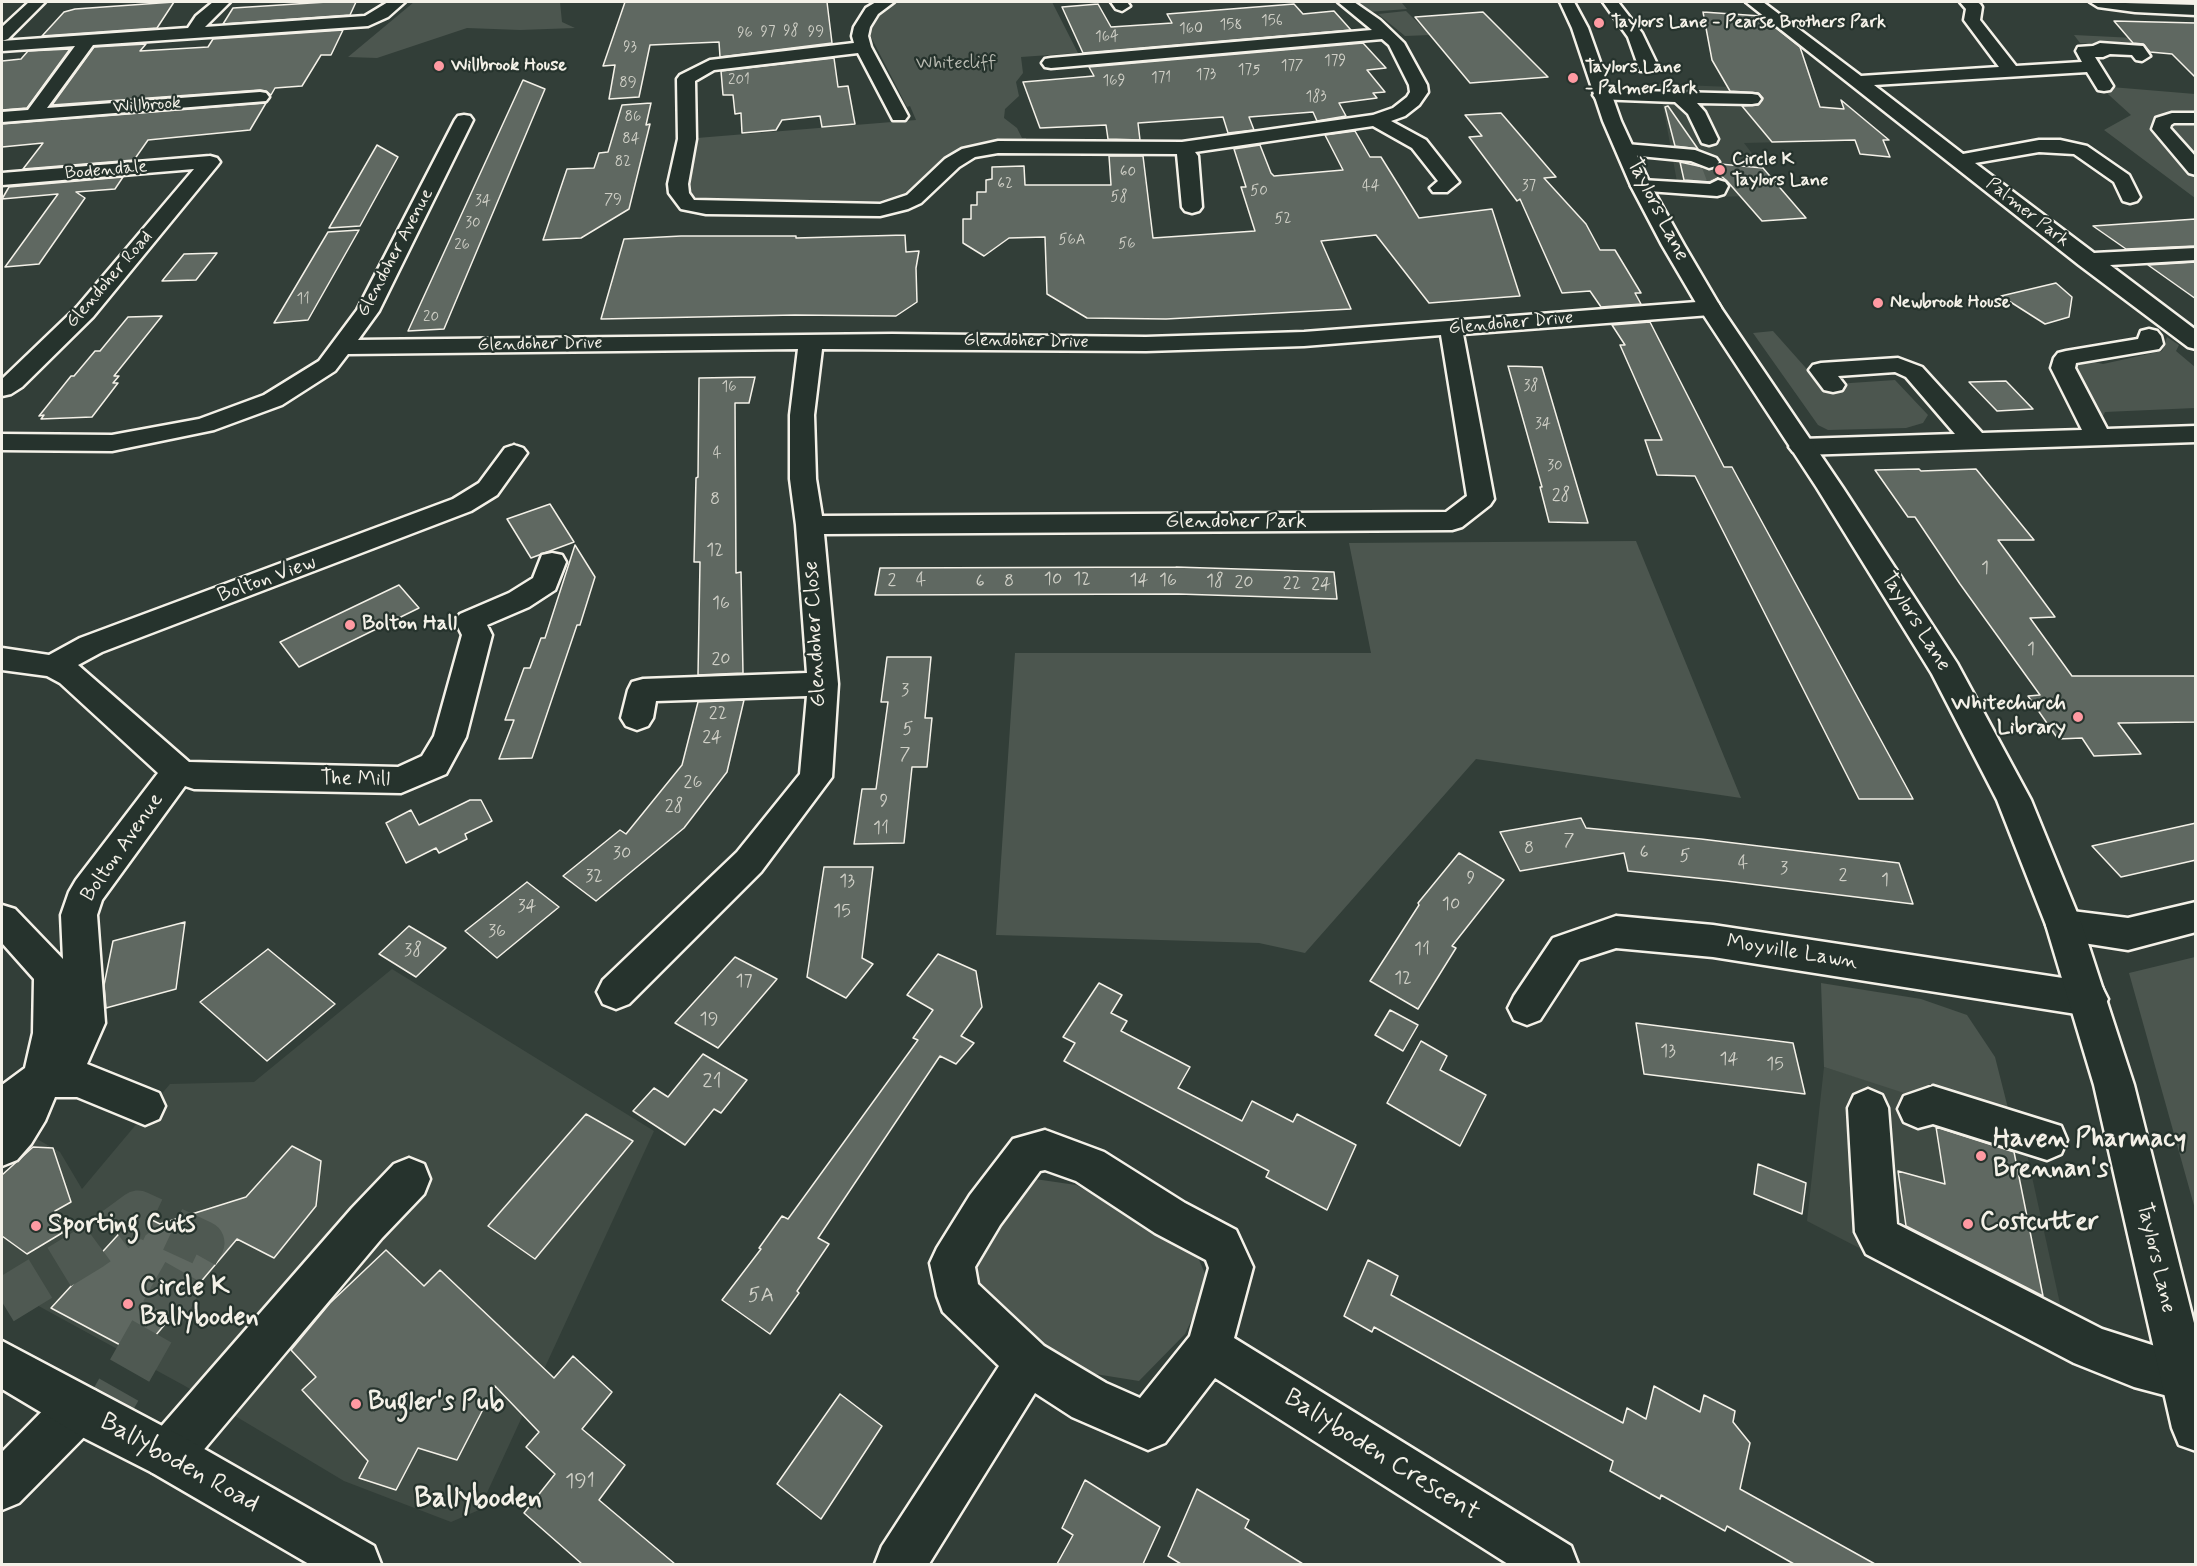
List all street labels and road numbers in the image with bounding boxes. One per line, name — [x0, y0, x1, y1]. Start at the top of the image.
street label: Willbrook — [112, 93, 182, 119]
street label: Taylors Lane — [1620, 154, 1694, 266]
street label: Bodendale — [64, 157, 148, 185]
street label: Palmer Park — [1981, 174, 2073, 252]
street label: Glendoher Avenue — [353, 185, 439, 321]
street label: Glendoher Road — [62, 227, 158, 333]
street label: Glendoher Drive — [1448, 308, 1574, 340]
street label: Glendoher Drive — [963, 330, 1089, 354]
street label: Glendoher Drive — [477, 333, 603, 357]
street label: Glendoher Park — [1165, 510, 1307, 536]
street label: Bolton View — [215, 551, 319, 609]
street label: Glendoher Close — [800, 560, 832, 708]
street label: Taylors Lane — [1875, 568, 1955, 676]
street label: The Mill — [320, 767, 390, 793]
street label: Bolton Avenue — [76, 789, 170, 907]
street label: Moyville Lawn — [1725, 930, 1859, 976]
street label: Taylors Lane — [2130, 1200, 2180, 1316]
street label: Ballyboden Crescent — [1277, 1383, 1485, 1529]
street label: Ballyboden Road — [94, 1407, 264, 1521]

